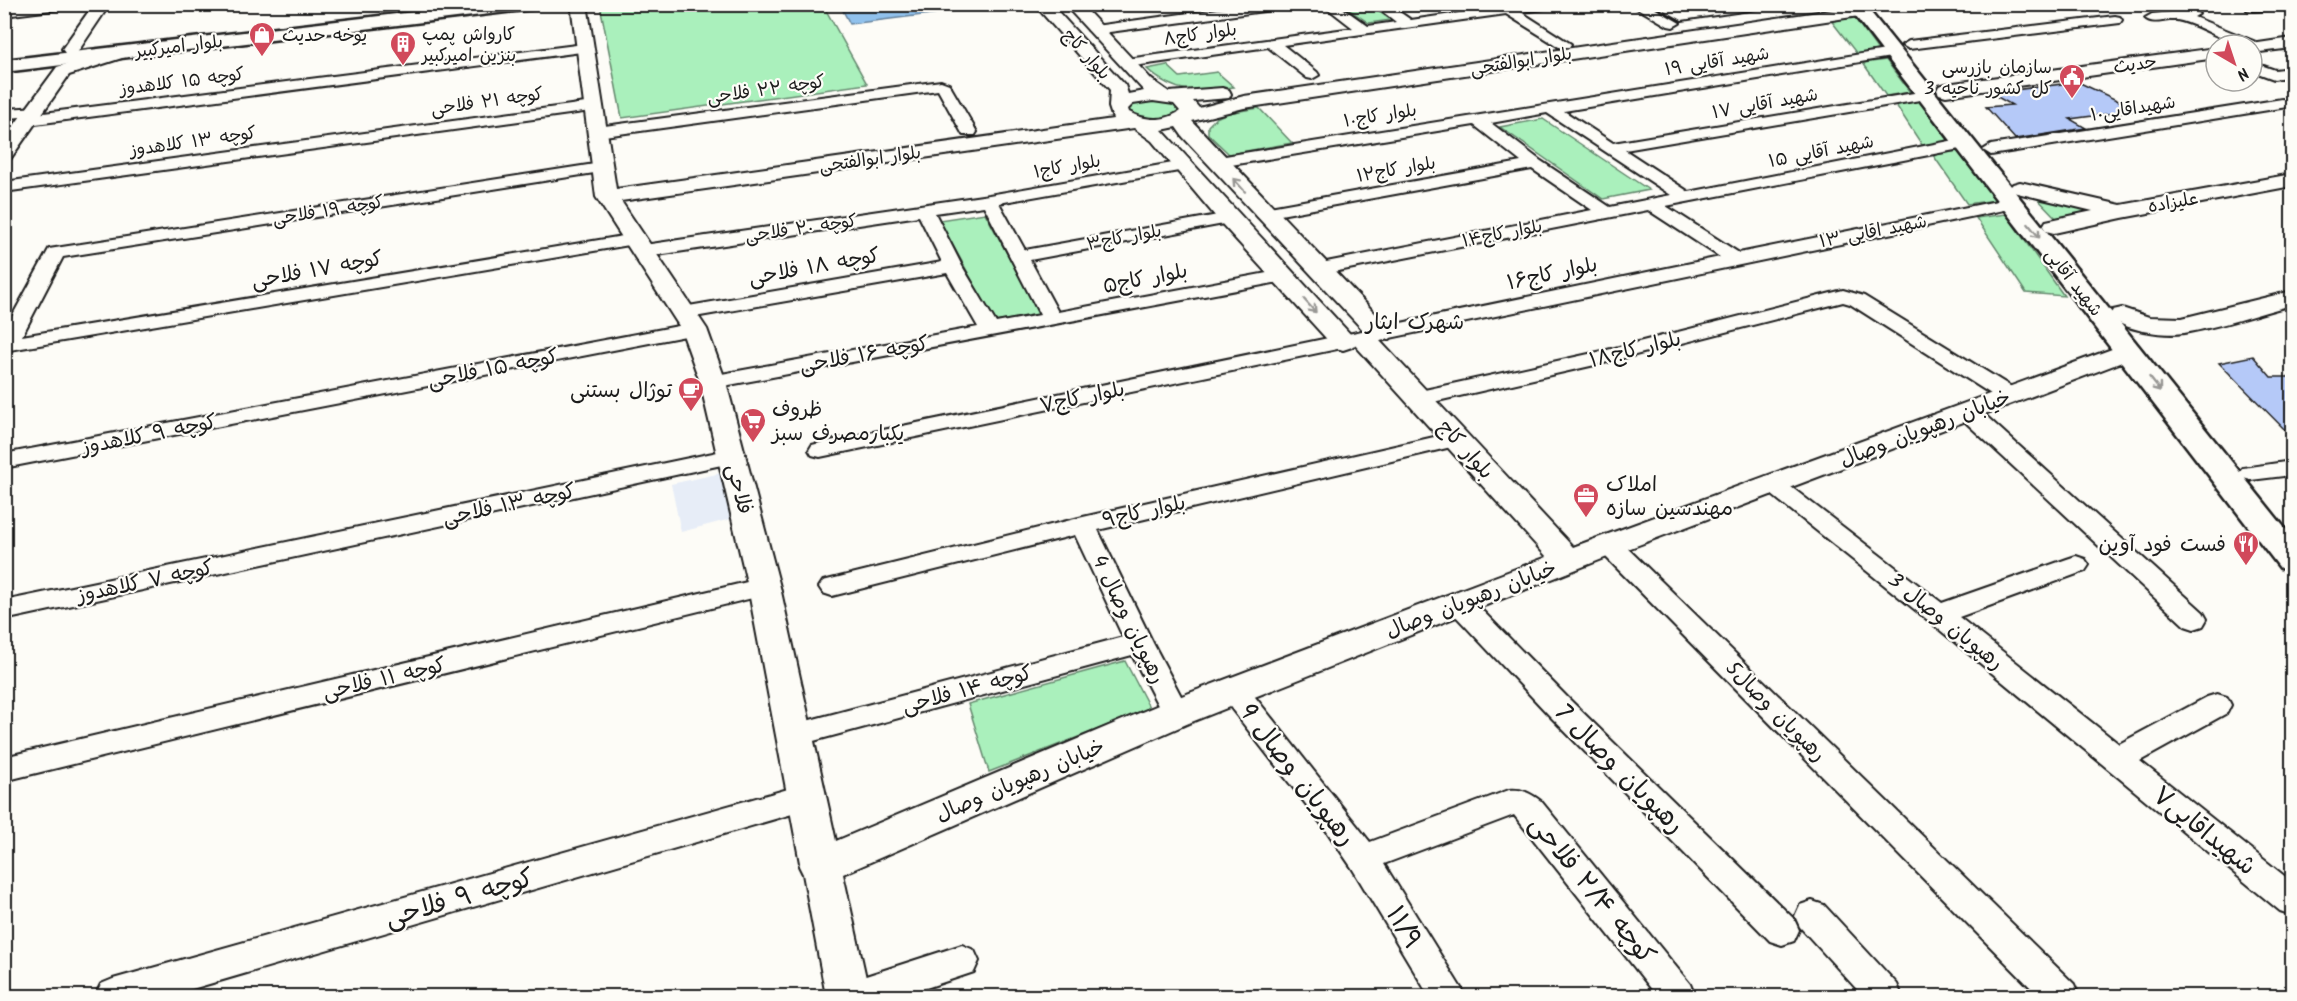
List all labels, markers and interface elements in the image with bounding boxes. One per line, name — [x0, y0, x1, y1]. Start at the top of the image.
street label: بلوار کاج۸ — [1162, 16, 1239, 55]
shop icon: یوخه حدیث — [247, 20, 277, 58]
place label: کارواش پمپ بنزین امیرکبیر — [420, 21, 516, 71]
place label: یوخه حدیث — [282, 22, 367, 51]
street label: بلوار کاج — [1055, 23, 1117, 87]
street label: بلوار امیرکبیر — [132, 28, 225, 67]
building icon: کارواش پمپ بنزین امیرکبیر — [388, 29, 418, 67]
north arrow — [2204, 33, 2264, 93]
street label: بلوار ابوالفتحی — [1468, 40, 1574, 85]
street label: شهید آقایی ۱۹ — [1663, 40, 1772, 85]
street label: حدیث — [2112, 48, 2159, 83]
place label: سازمان بازرسی کل کشور ناحیه 3 — [1924, 54, 2052, 104]
street label: کوچه ۱۵ کلاهدوز — [116, 60, 246, 105]
text: N — [2231, 61, 2254, 86]
public building icon: سازمان بازرسی کل کشور ناحیه 3 — [2057, 62, 2087, 100]
street label: کوچه ۲۲ فلاحی — [705, 68, 827, 113]
street label: کوچه ۲۱ فلاحی — [429, 80, 546, 125]
street label: شهید آقایی ۱۷ — [1710, 81, 1821, 128]
street label: شهیداقایی۱۰ — [2089, 88, 2178, 131]
street label: بلوار کاج۱۰ — [1342, 96, 1419, 137]
street label: کوچه ۱۳ کلاهدوز — [126, 119, 259, 166]
street label: شهید آقایی ۱۵ — [1766, 128, 1876, 177]
street label: بلوار ابوالفتحی — [817, 139, 923, 182]
street label: بلوار کاج۱ — [1031, 147, 1103, 188]
street label: بلوار کاج۱۲ — [1354, 149, 1438, 192]
one-way arrow — [1232, 178, 1246, 193]
street label: علیزاده — [2146, 185, 2201, 222]
street label: کوچه ۱۹ فلاحی — [270, 188, 386, 235]
street label: کوچه ۲۰ فلاحی — [743, 207, 859, 252]
street label: شهید اقایی ۱۳ — [1817, 208, 1930, 257]
street label: بلوار کاج۱۴ — [1460, 212, 1545, 256]
street label: بلوار کاج۳ — [1084, 217, 1164, 260]
one-way arrow — [2028, 223, 2041, 239]
street label: کوچه ۱۸ فلاحی — [746, 240, 882, 295]
street label: شهید آقایی — [2037, 242, 2109, 324]
street label: کوچه ۱۷ فلاحی — [249, 243, 386, 298]
street label: بلوار کاج۱۶ — [1504, 249, 1601, 300]
street label: بلوار کاج۵ — [1100, 255, 1191, 304]
one-way arrow — [1303, 298, 1317, 313]
district label: شهرک ایثار — [1364, 306, 1464, 341]
street label: بلوار کاج۱۸ — [1586, 323, 1685, 378]
street label: کوچه ۱۶ فلاحی — [797, 328, 931, 383]
street label: کوچه ۱۵ فلاحی — [425, 341, 561, 398]
street label: بلوار کاج۷ — [1037, 373, 1128, 424]
place label: توژال بستنی — [570, 375, 673, 408]
cafe icon: توژال بستنی — [676, 375, 706, 413]
one-way arrow — [2148, 376, 2161, 392]
street label: خیابان رهپویان وصال — [1835, 382, 2016, 477]
place label: ظروف یکبارمصرف سبز — [770, 394, 904, 451]
street label: کوچه ۹ کلاهدوز — [77, 406, 220, 465]
supermarket icon: ظروف یکبارمصرف سبز — [738, 406, 768, 444]
street label: بلوار کاج — [1429, 412, 1501, 488]
street label: فلاحی — [716, 461, 761, 518]
place label: املاک مهندسین سازه — [1606, 469, 1733, 526]
street label: کوچه ۱۳ فلاحی — [440, 475, 579, 536]
office icon: املاک مهندسین سازه — [1571, 481, 1601, 519]
street label: بلوار کاج۹ — [1099, 487, 1189, 538]
place label: فست فود آوین — [2099, 529, 2226, 562]
restaurant icon: فست فود آوین — [2231, 529, 2261, 567]
street label: 4 رهپویان وصال — [1082, 549, 1173, 690]
street label: کوچه ۷ کلاهدوز — [72, 552, 217, 613]
street label: خیابان رهپویان وصال — [1381, 553, 1562, 648]
street label: 3 رهپویان وصال — [1880, 565, 2010, 679]
street label: کوچه ۱۱ فلاحی — [319, 649, 449, 710]
street label: رهپویان وصال5 — [1717, 654, 1833, 770]
street label: کوچه ۱۴ فلاحی — [899, 657, 1036, 724]
street label: 9 رهپویان وصال — [1227, 694, 1366, 856]
street label: 7 رهپویان وصال — [1543, 694, 1694, 845]
street label: خیابان رهپویان وصال — [931, 731, 1110, 832]
street label: شهیداقایی۷ — [2142, 776, 2265, 887]
street label: کوچه ۲/۴ فلاحی — [1518, 806, 1665, 975]
street label: کوچه ۹ فلاحی — [380, 858, 539, 940]
street label: ۱۱/۹ — [1374, 898, 1433, 958]

